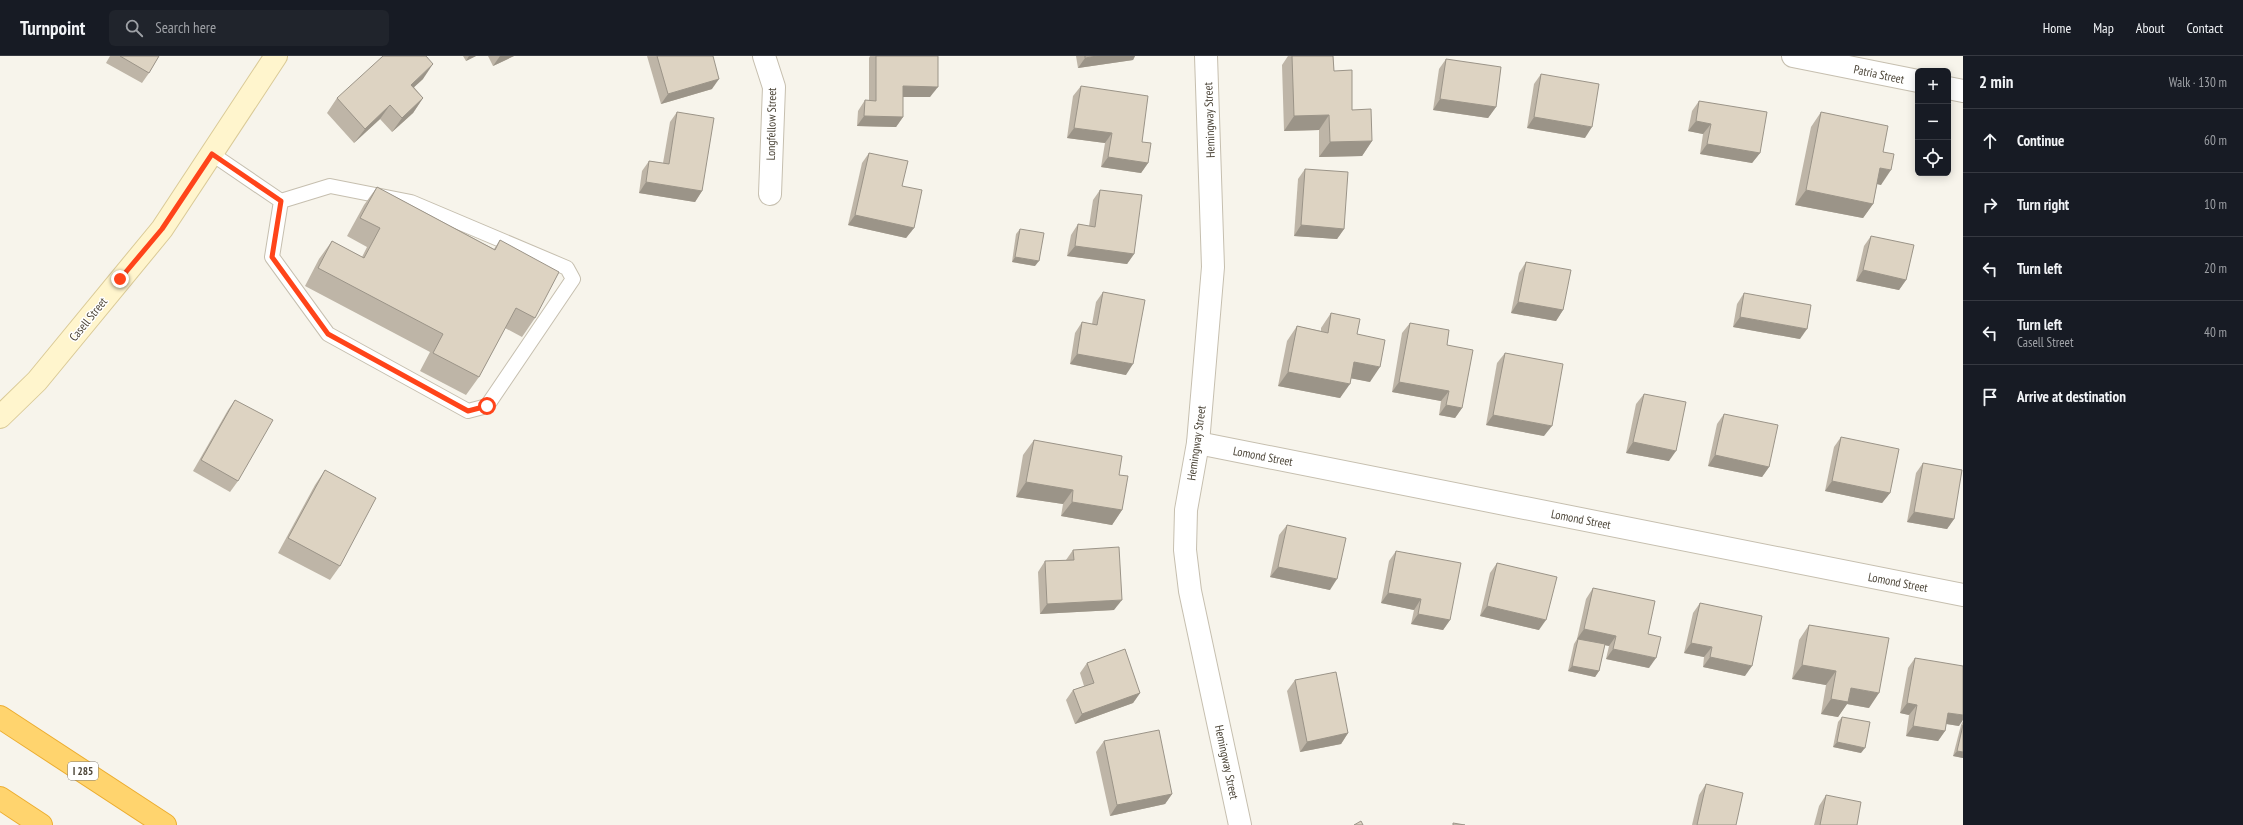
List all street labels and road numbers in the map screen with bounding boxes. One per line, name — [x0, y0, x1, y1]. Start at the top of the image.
street label: Patria Street — [1852, 61, 1906, 87]
street label: Hemingway Street — [1200, 81, 1218, 158]
street label: Longfellow Street — [763, 87, 779, 161]
street label: Casell Street — [66, 293, 111, 344]
street label: Hemingway Street — [1183, 404, 1209, 482]
street label: Lomond Street — [1232, 443, 1295, 469]
street label: Lomond Street — [1550, 506, 1613, 532]
street label: Lomond Street — [1867, 569, 1930, 595]
street label: Hemingway Street — [1212, 723, 1242, 801]
road number: I 285 — [68, 762, 98, 780]

